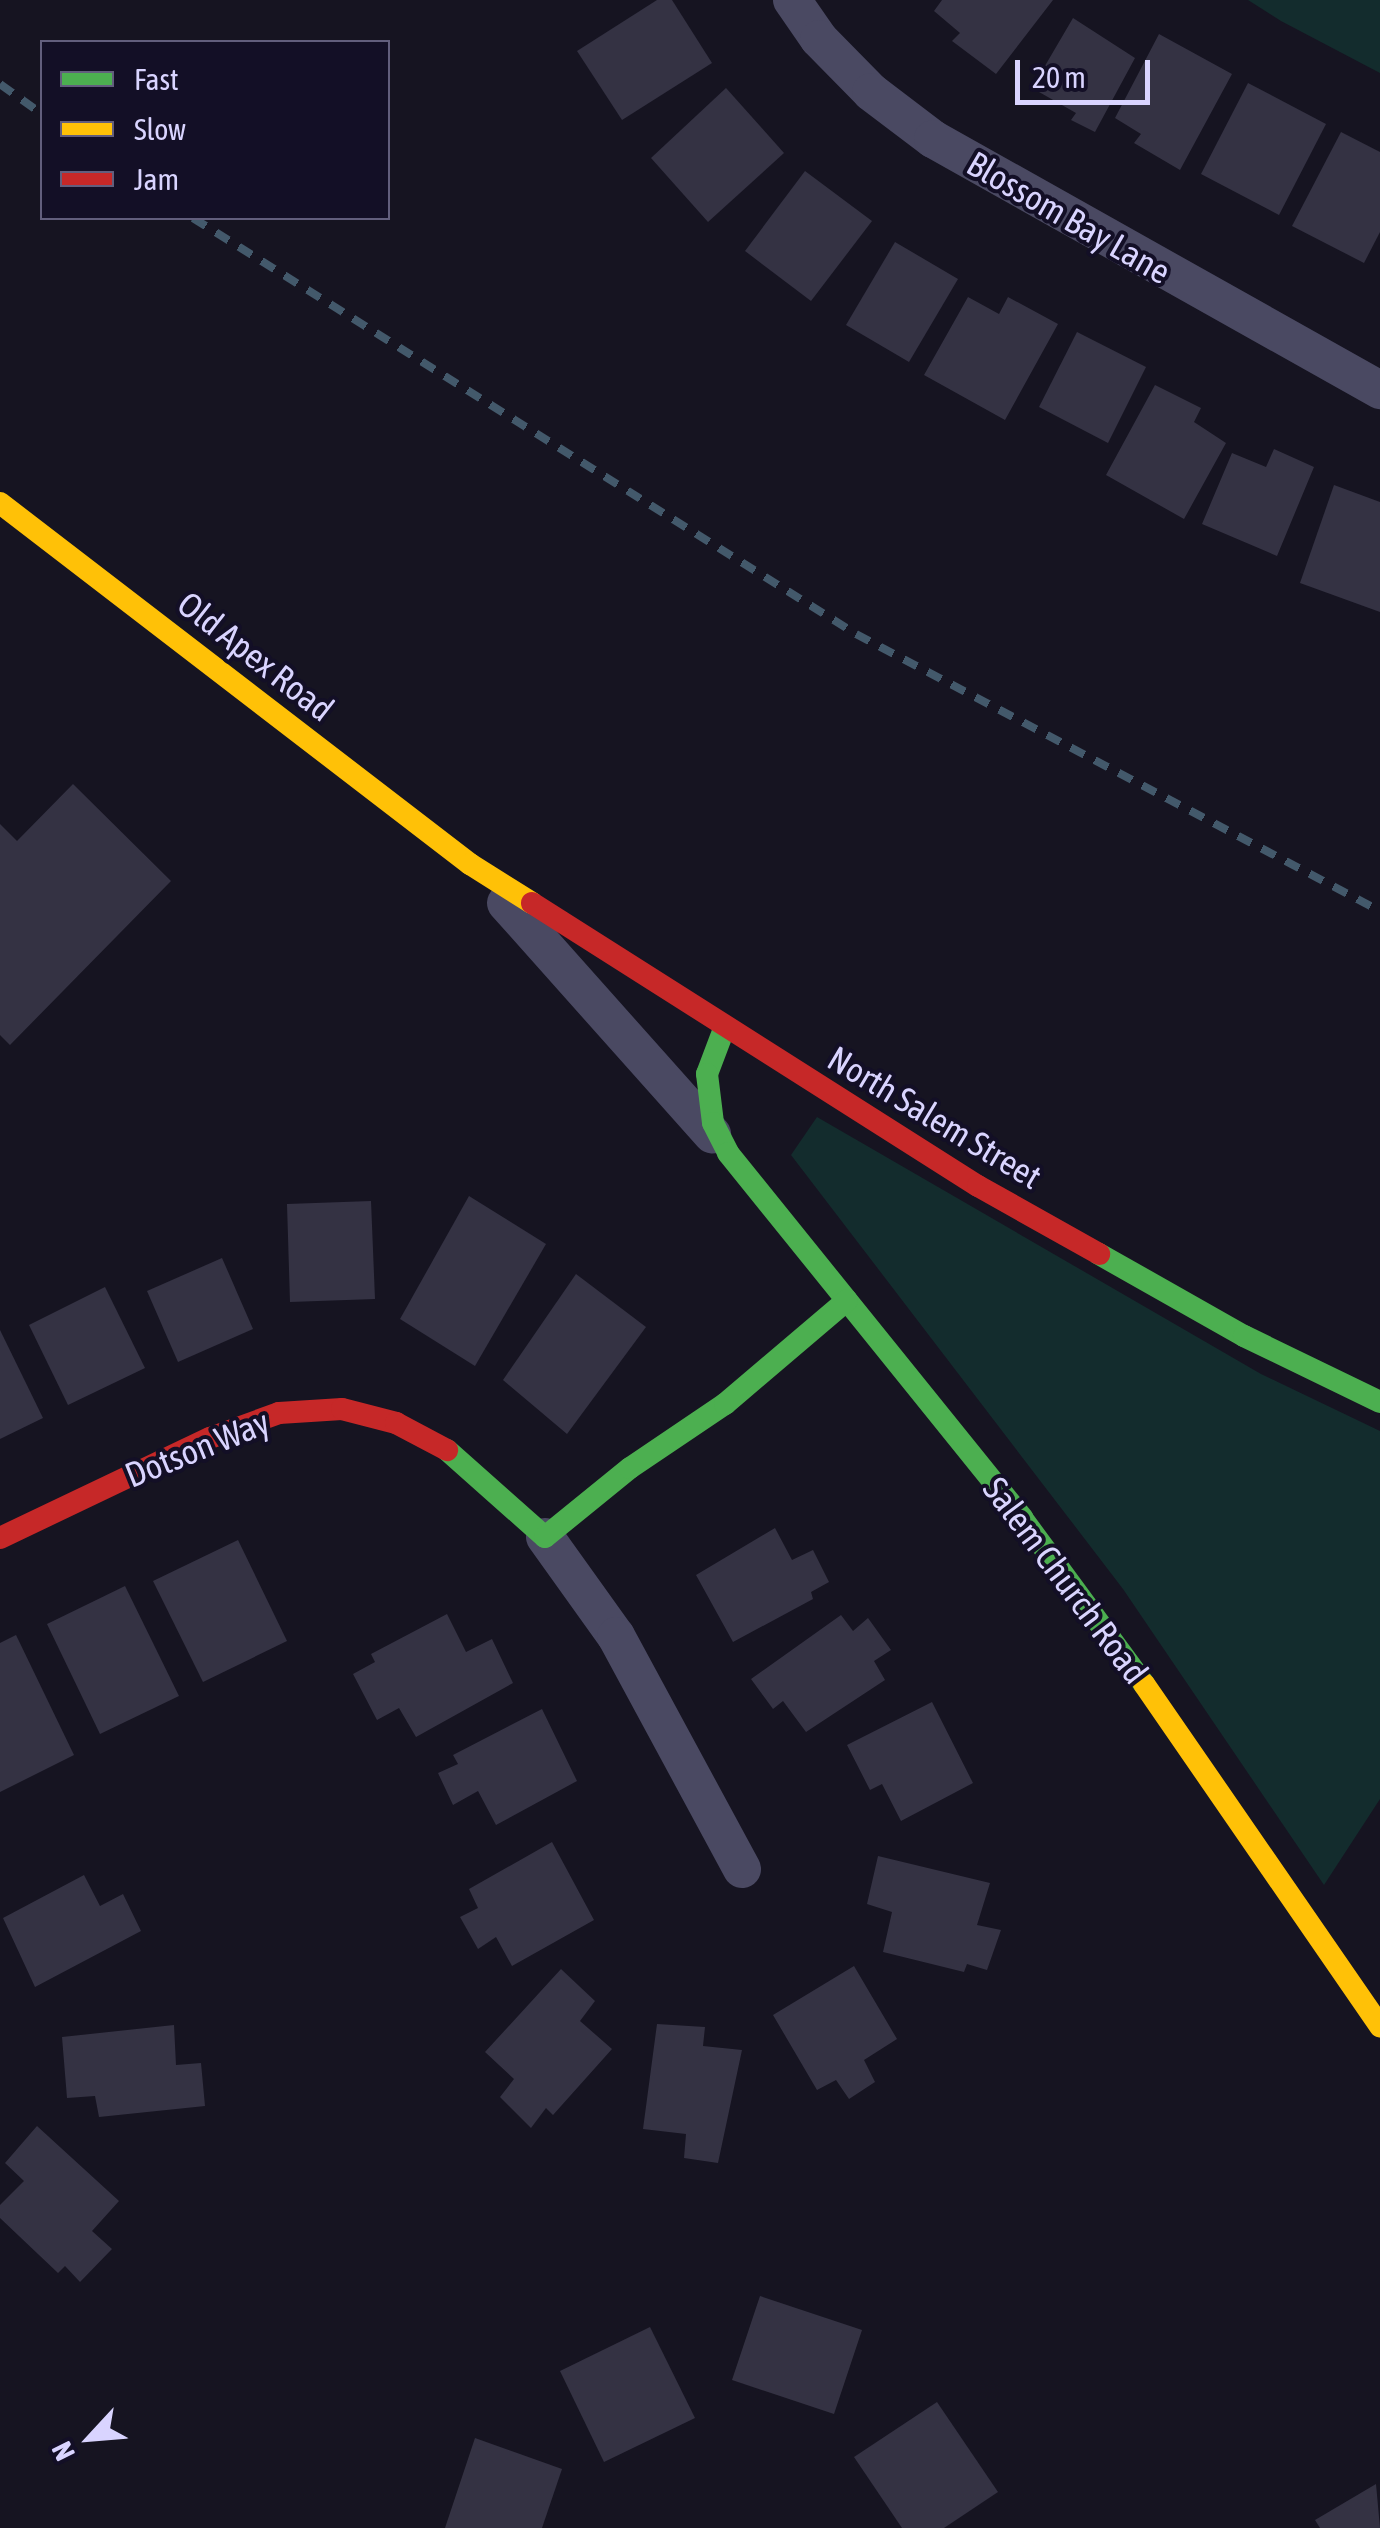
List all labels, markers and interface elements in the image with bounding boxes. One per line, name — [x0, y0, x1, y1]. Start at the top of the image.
legend — [40, 40, 390, 220]
scale bar — [1020, 40, 1155, 102]
text: 20 m — [1032, 60, 1086, 94]
text: Fast — [134, 62, 179, 96]
text: Slow — [134, 112, 186, 146]
street label: Blossom Bay Lane — [960, 142, 1178, 292]
text: Jam — [134, 162, 179, 196]
street label: Old Apex Road — [170, 582, 342, 730]
street label: North Salem Street — [821, 1037, 1049, 1197]
street label: Dotson Way — [119, 1400, 275, 1496]
street label: Salem Church Road — [975, 1469, 1157, 1691]
north arrow — [40, 2388, 140, 2488]
text: N — [45, 2437, 81, 2466]

